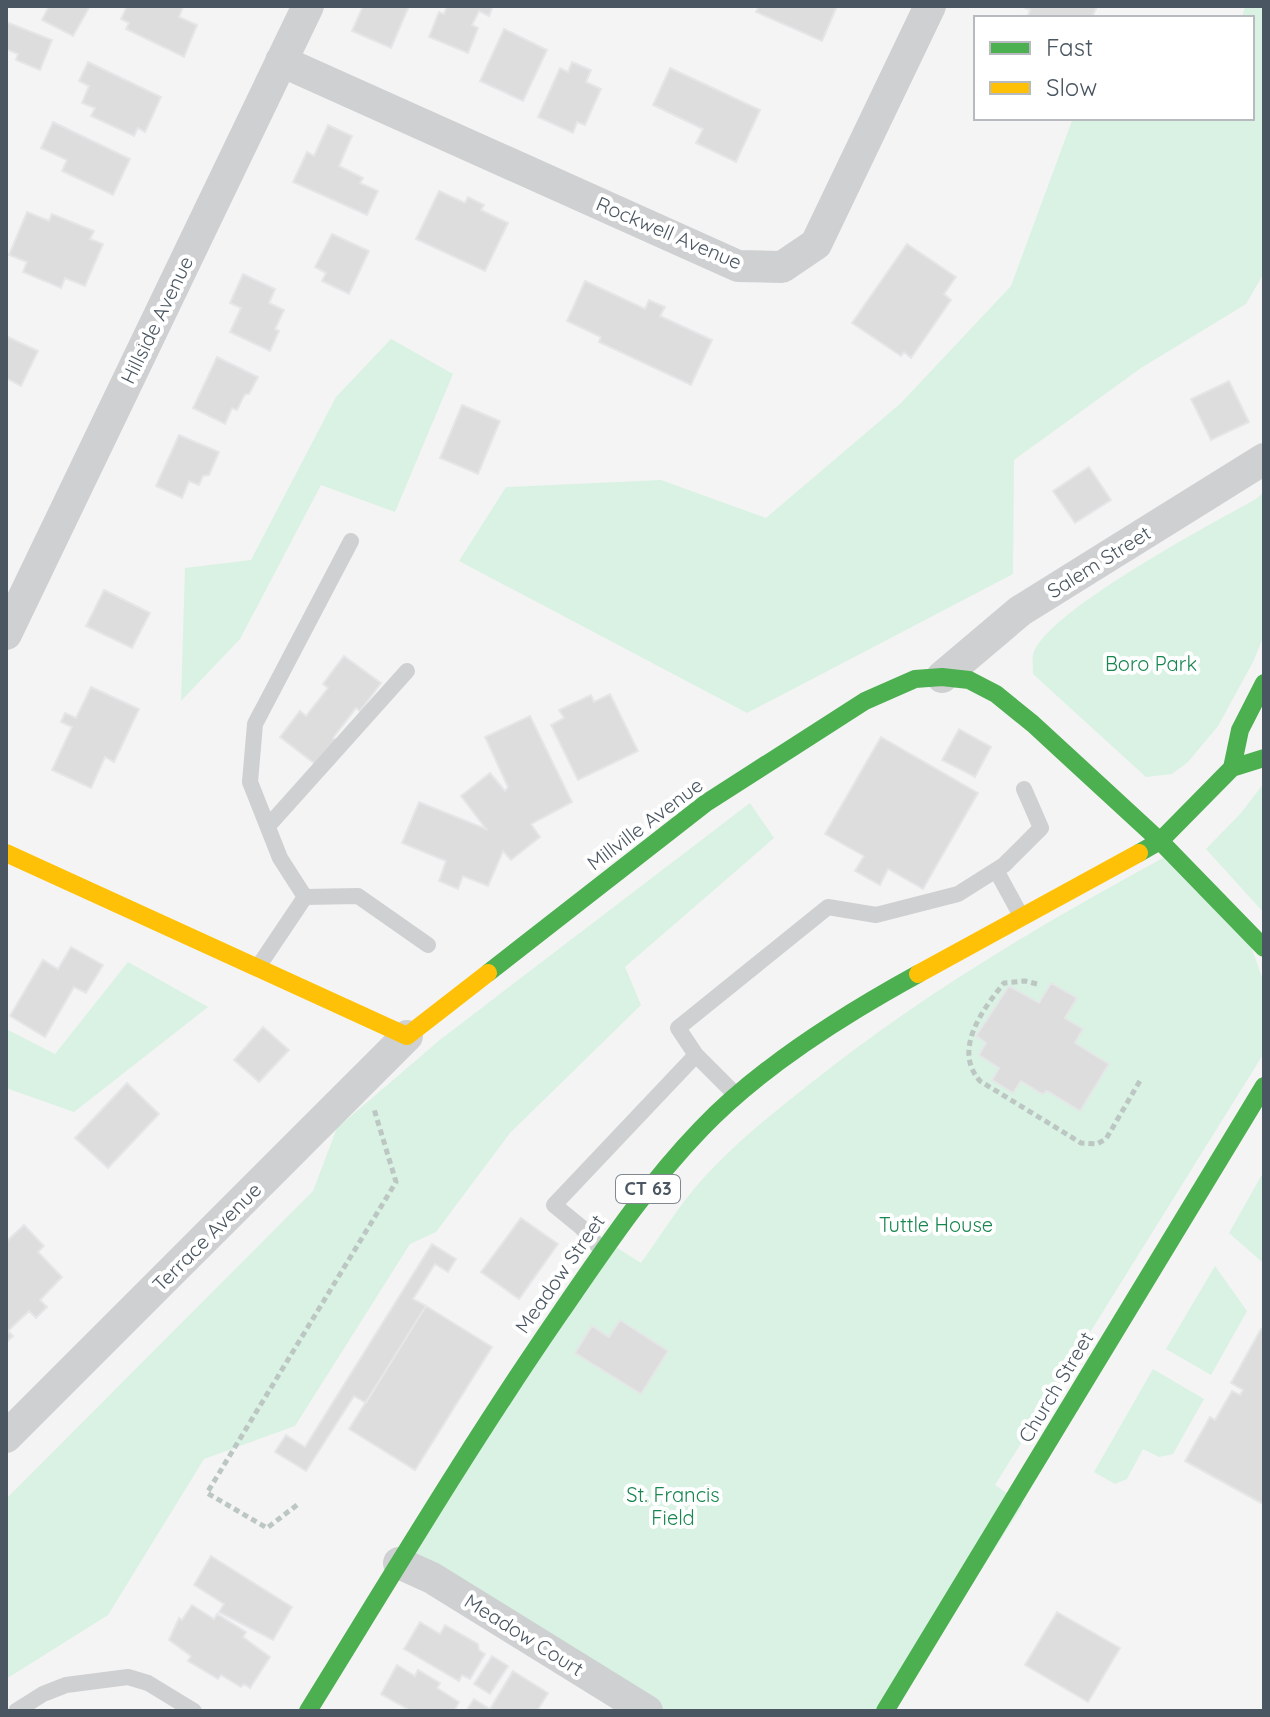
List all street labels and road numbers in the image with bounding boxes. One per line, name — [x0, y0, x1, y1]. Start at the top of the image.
street label: Rockwell Avenue — [593, 191, 746, 274]
street label: Hillside Avenue — [115, 252, 198, 388]
street label: Salem Street — [1042, 520, 1155, 603]
street label: Millville Avenue — [582, 772, 708, 875]
road number: CT 63 — [616, 1175, 680, 1203]
street label: Terrace Avenue — [147, 1177, 266, 1296]
street label: Meadow Street — [509, 1209, 610, 1338]
street label: Church Street — [1013, 1327, 1099, 1447]
street label: Meadow Court — [460, 1588, 589, 1681]

